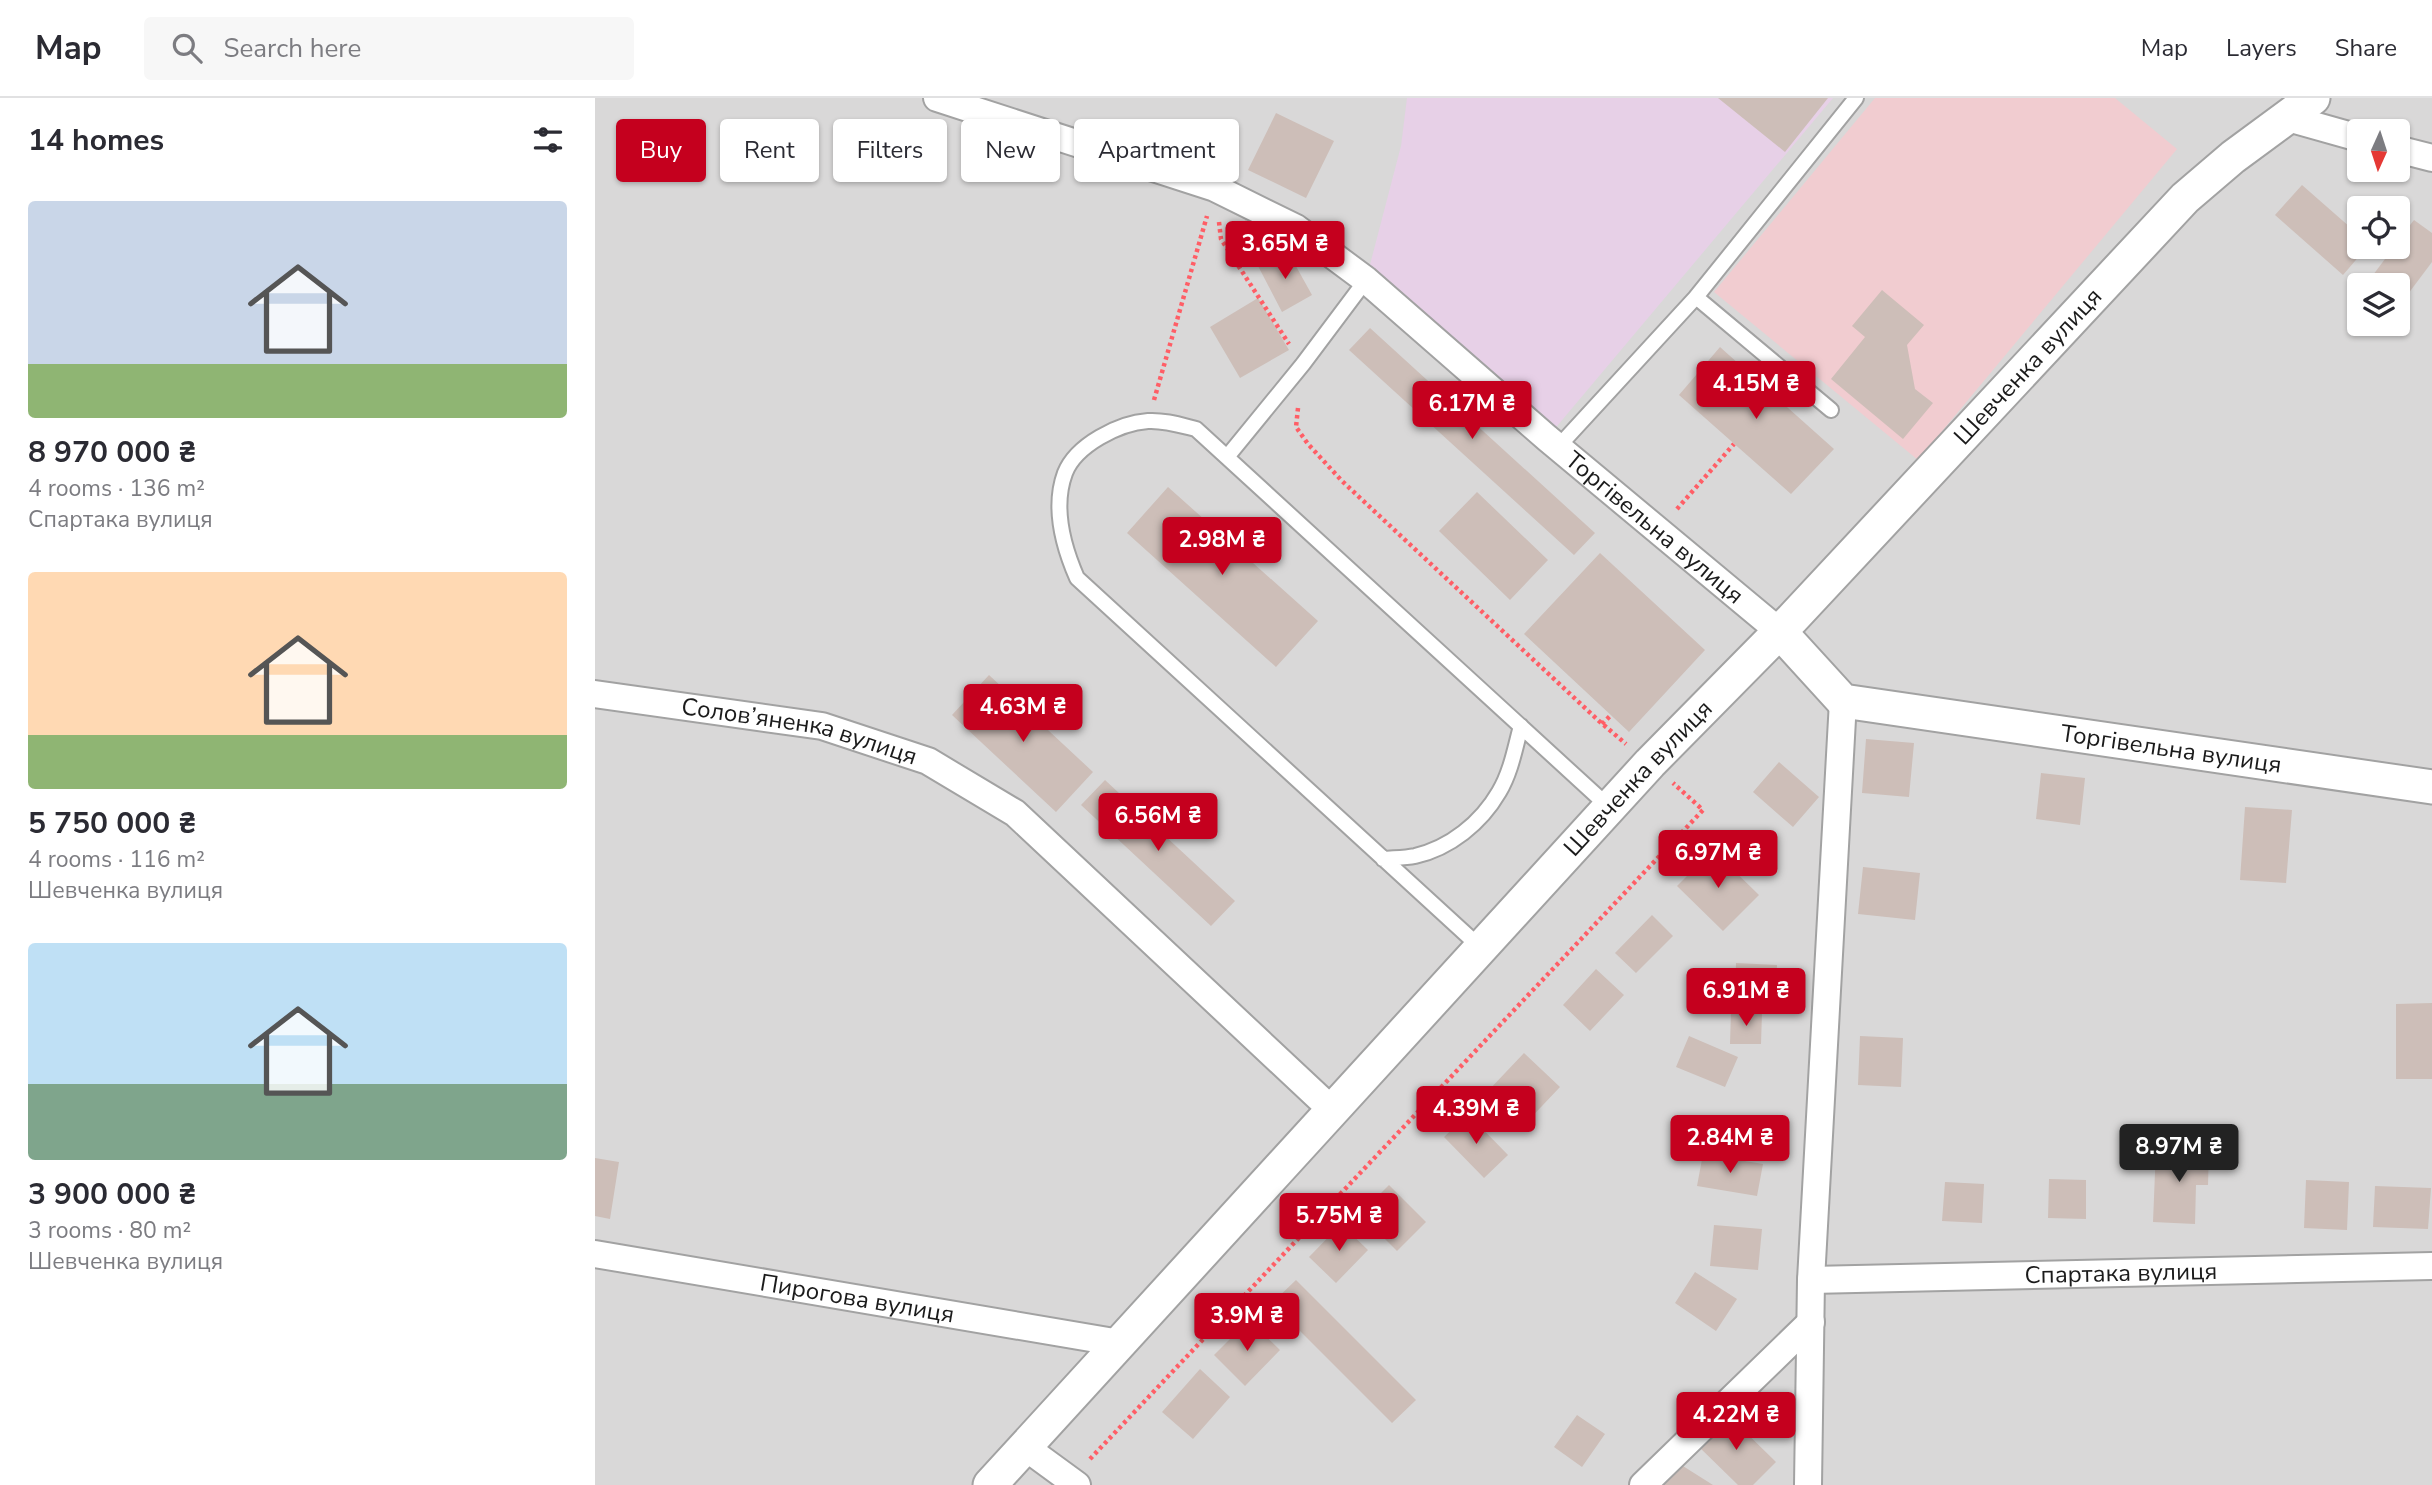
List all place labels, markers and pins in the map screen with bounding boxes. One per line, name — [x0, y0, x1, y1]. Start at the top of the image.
pin: 3.65M ₴ — [1220, 222, 1350, 281]
pin: 4.15M ₴ — [1691, 362, 1821, 421]
pin: 6.17M ₴ — [1407, 382, 1537, 441]
pin: 2.98M ₴ — [1157, 518, 1287, 577]
pin: 4.63M ₴ — [958, 684, 1088, 744]
pin: 6.56M ₴ — [1093, 794, 1223, 853]
pin: 6.97M ₴ — [1653, 830, 1783, 890]
pin: 6.91M ₴ — [1681, 968, 1811, 1028]
pin: 4.39M ₴ — [1411, 1086, 1541, 1146]
pin: 2.84M ₴ — [1665, 1116, 1795, 1175]
pin: 8.97M ₴ — [2114, 1124, 2244, 1184]
pin: 5.75M ₴ — [1274, 1194, 1404, 1253]
pin: 3.9M ₴ — [1190, 1294, 1304, 1353]
pin: 4.22M ₴ — [1671, 1392, 1801, 1452]

